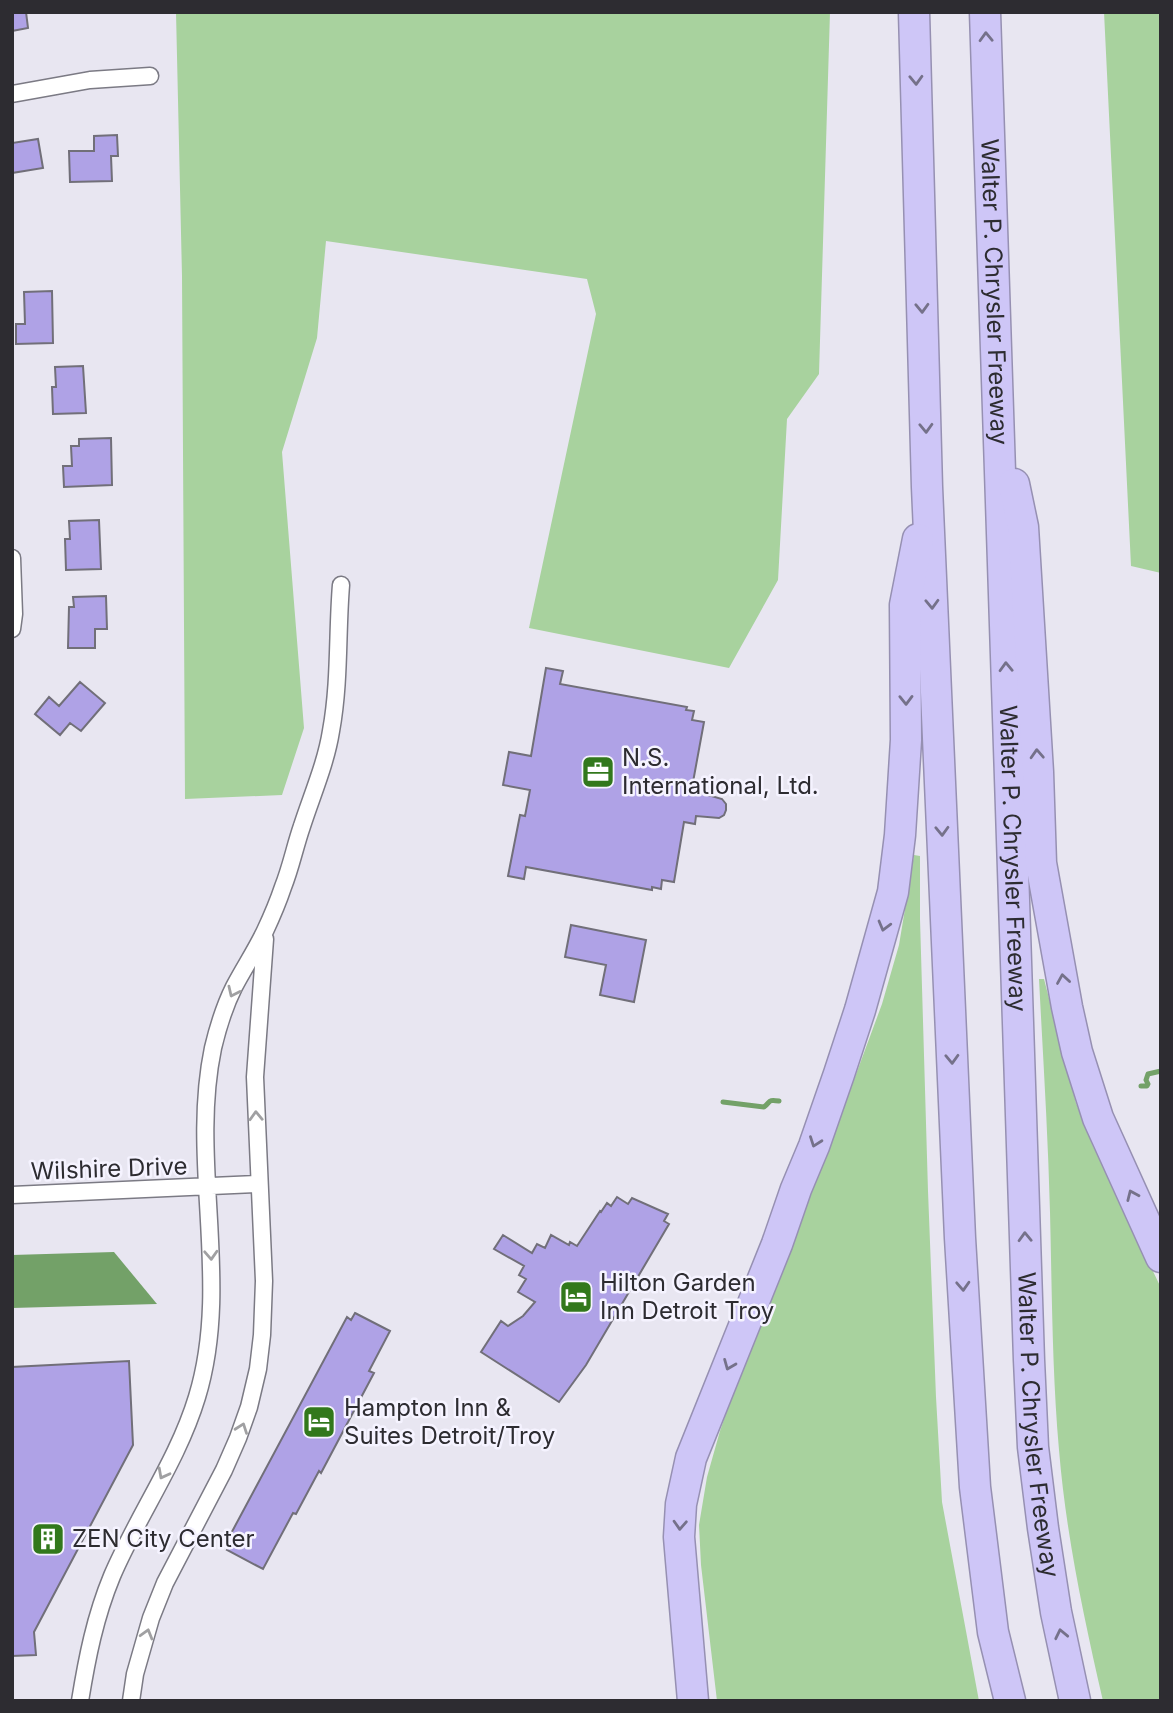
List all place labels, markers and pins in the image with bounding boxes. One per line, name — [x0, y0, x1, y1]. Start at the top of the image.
place label: N.S. International, Ltd. — [622, 743, 819, 800]
office icon: N.S. International, Ltd. — [579, 753, 617, 791]
place label: Hilton Garden Inn Detroit Troy — [600, 1268, 774, 1325]
hotel icon: Hilton Garden Inn Detroit Troy — [557, 1278, 595, 1316]
place label: Hampton Inn & Suites Detroit/Troy — [344, 1393, 555, 1450]
hotel icon: Hampton Inn & Suites Detroit/Troy — [300, 1403, 338, 1441]
building icon: ZEN City Center — [29, 1520, 67, 1558]
place label: ZEN City Center — [72, 1524, 255, 1553]

